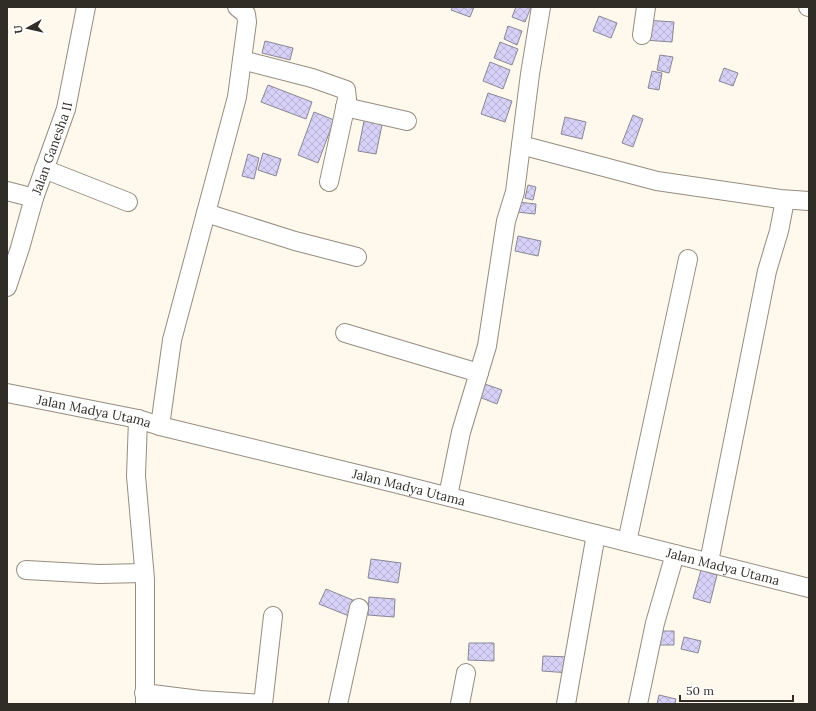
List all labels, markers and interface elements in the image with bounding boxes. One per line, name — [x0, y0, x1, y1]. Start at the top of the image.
north arrow — [8, 8, 48, 48]
text: U — [10, 24, 26, 35]
street label: Jalan Ganesha II — [28, 101, 76, 198]
street label: Jalan Madya Utama — [35, 391, 154, 432]
street label: Jalan Madya Utama — [350, 465, 468, 510]
street label: Jalan Madya Utama — [664, 544, 782, 589]
scale bar — [680, 677, 793, 703]
text: 50 m — [686, 683, 714, 698]

